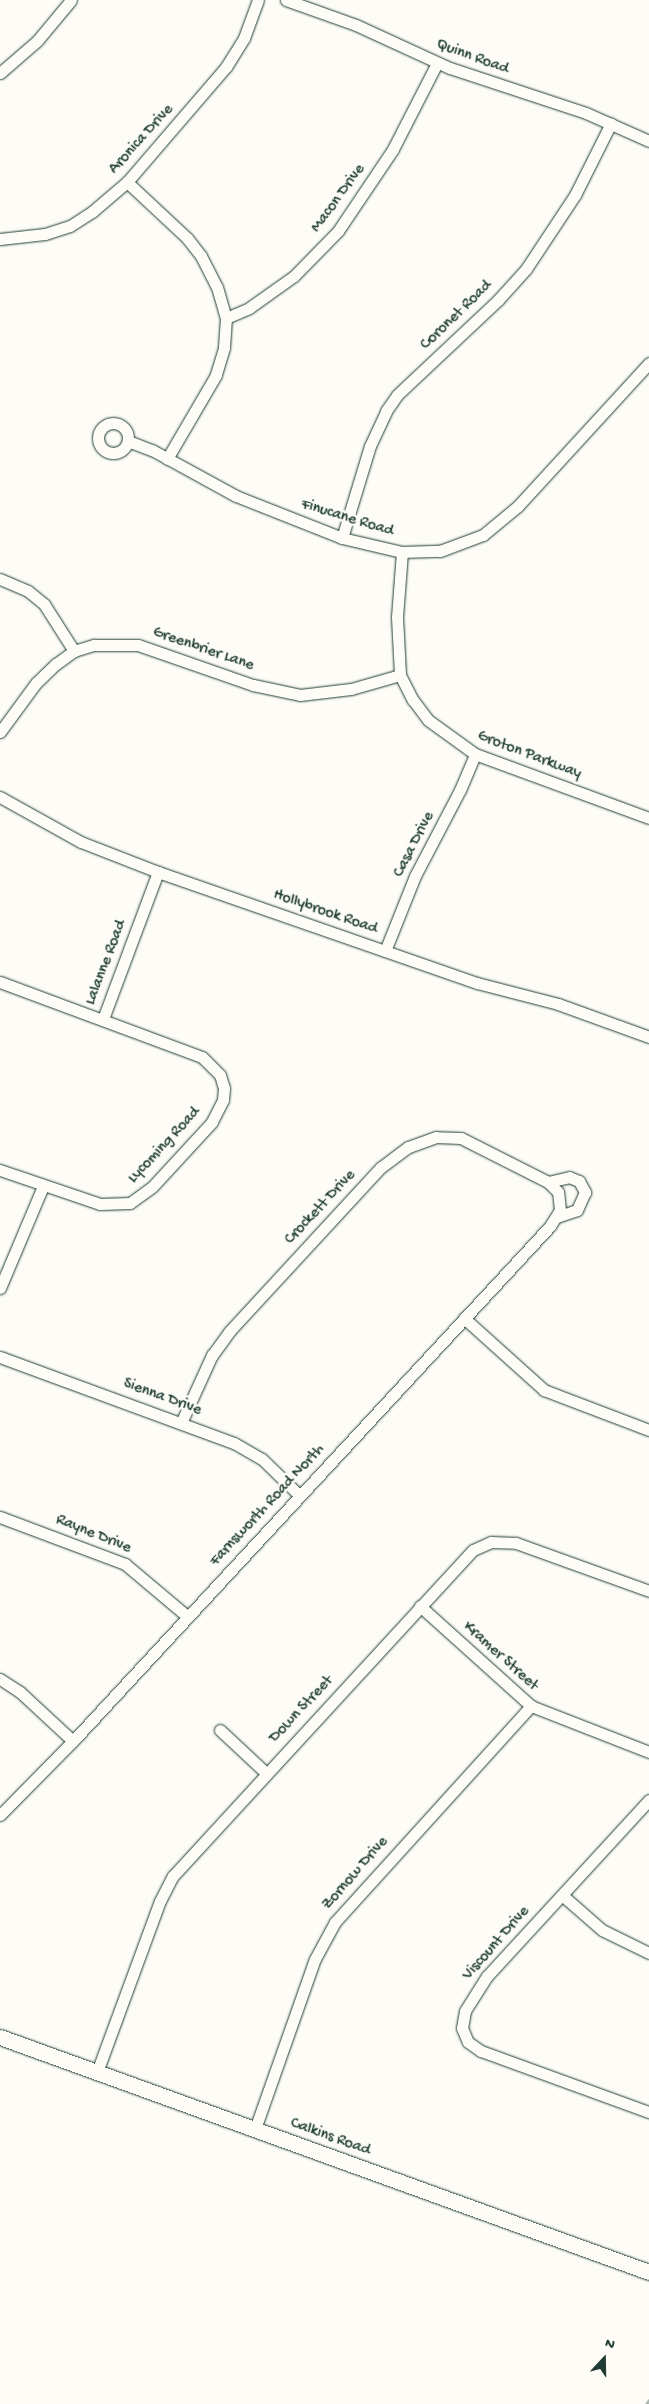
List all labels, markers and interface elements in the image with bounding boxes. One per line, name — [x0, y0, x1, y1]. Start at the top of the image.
street label: Quinn Road — [433, 36, 511, 80]
street label: Aronica Drive — [106, 101, 178, 179]
street label: Macon Drive — [308, 161, 370, 237]
street label: Coronet Road — [417, 277, 497, 355]
street label: Finucane Road — [298, 496, 396, 542]
street label: Greenbrier Lane — [150, 624, 256, 676]
street label: Groton Parkway — [474, 727, 584, 785]
street label: Casa Drive — [390, 809, 440, 881]
street label: Hollybrook Road — [270, 886, 380, 940]
street label: Lalanne Road — [82, 918, 132, 1008]
street label: Lycoming Road — [125, 1104, 205, 1188]
street label: Crockett Drive — [282, 1167, 360, 1249]
street label: Sienna Drive — [120, 1375, 204, 1421]
street label: Farnsworth Road North — [206, 1441, 330, 1571]
street label: Rayne Drive — [52, 1511, 134, 1559]
street label: Kramer Street — [458, 1618, 542, 1696]
street label: Down Street — [266, 1672, 338, 1748]
street label: Zornow Drive — [319, 1833, 393, 1915]
street label: Viscount Drive — [459, 1903, 535, 1985]
street label: Calkins Road — [287, 2115, 373, 2161]
north arrow — [579, 2334, 629, 2384]
text: N — [602, 2335, 617, 2354]

